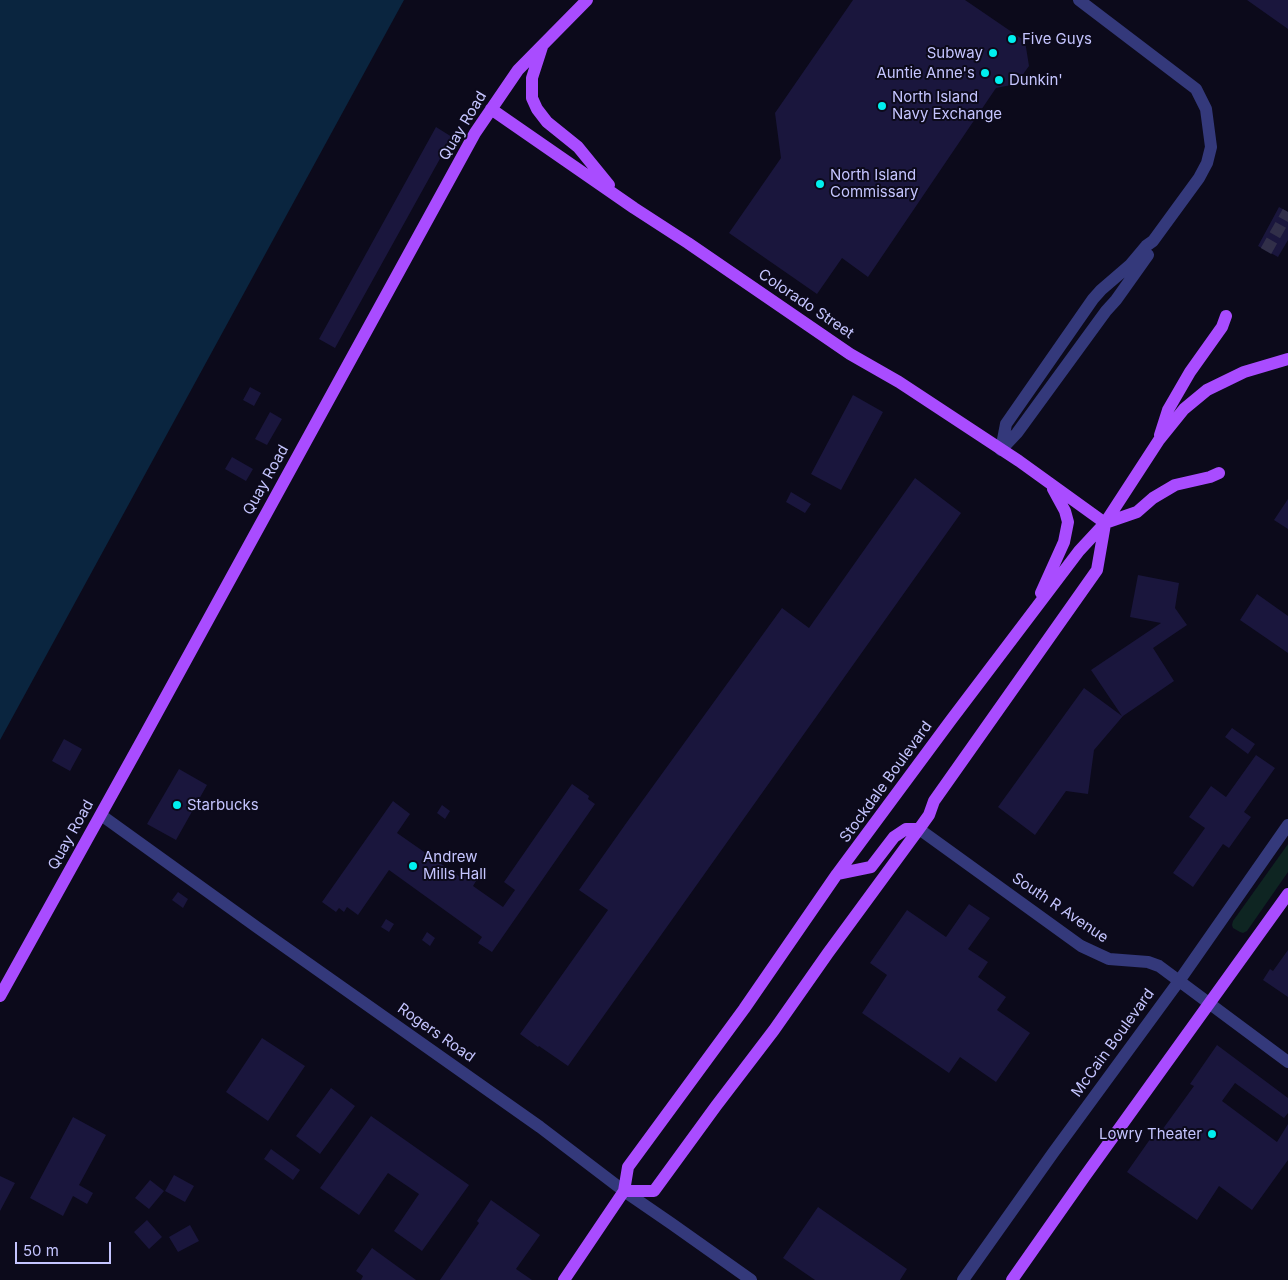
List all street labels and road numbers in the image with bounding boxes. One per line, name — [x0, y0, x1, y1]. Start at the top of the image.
street label: Quay Road — [435, 88, 491, 164]
street label: Colorado Street — [755, 265, 857, 343]
street label: Quay Road — [239, 442, 293, 518]
street label: Stockdale Boulevard — [836, 718, 936, 846]
street label: Quay Road — [44, 797, 98, 873]
street label: South R Avenue — [1009, 869, 1111, 947]
street label: McCain Boulevard — [1068, 985, 1158, 1101]
street label: Rogers Road — [394, 1000, 478, 1066]

